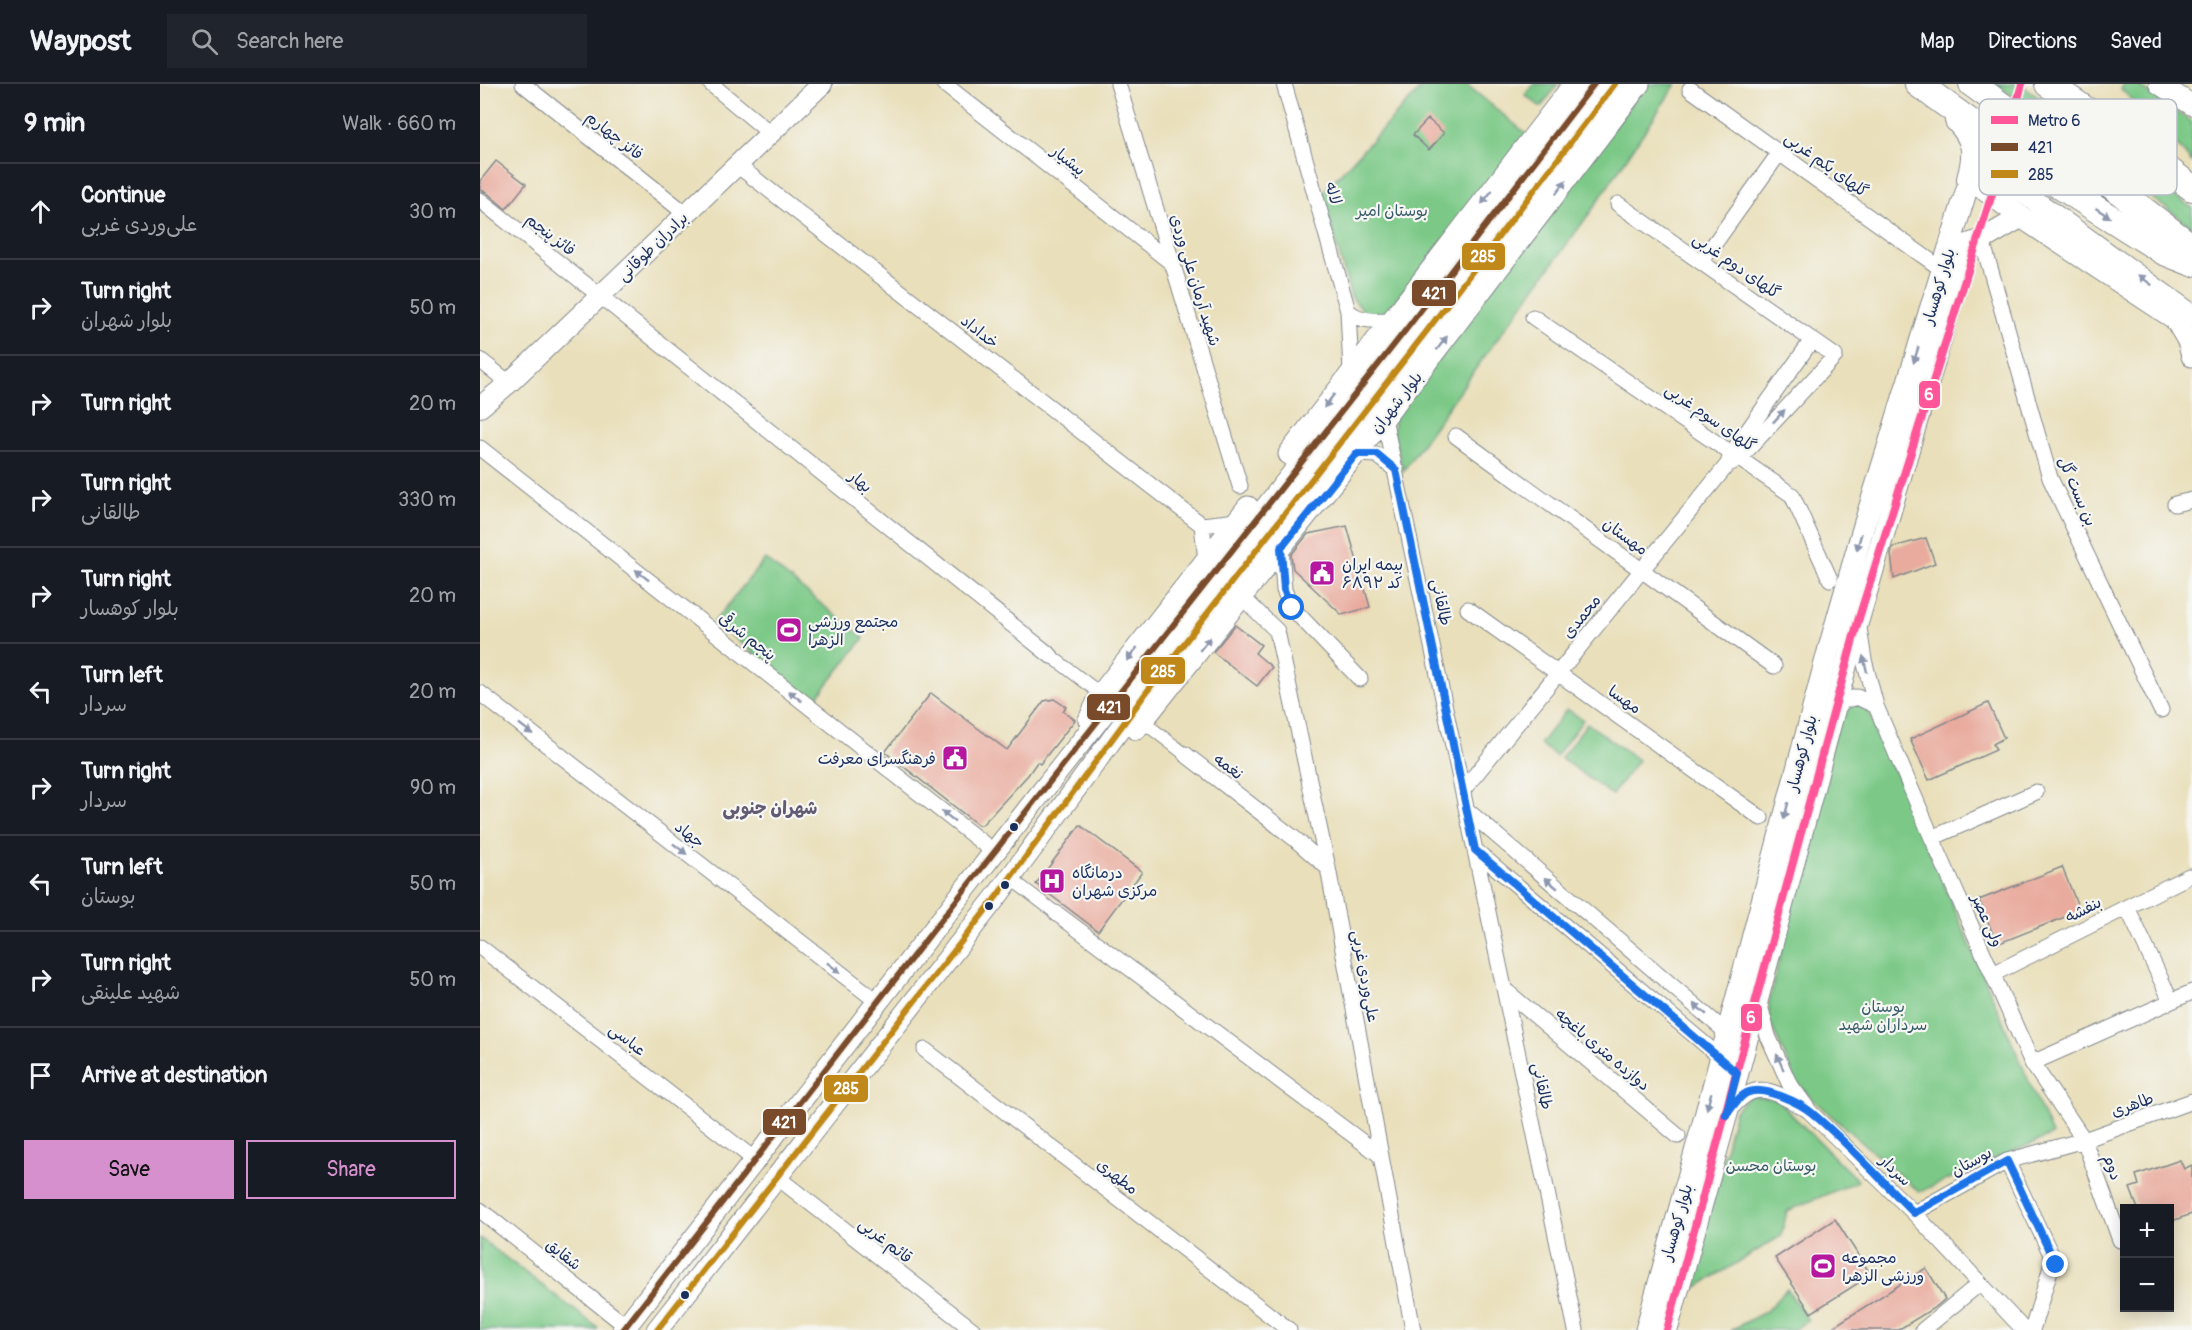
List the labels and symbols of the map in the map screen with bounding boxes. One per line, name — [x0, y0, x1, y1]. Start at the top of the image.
legend — [1979, 99, 2177, 195]
street label: فائز چهارم — [580, 107, 647, 166]
text: Metro 6 — [2028, 111, 2081, 131]
street label: گلهای یکم غربی — [1779, 128, 1872, 204]
text: 421 — [2028, 138, 2052, 158]
street label: پیشیار — [1046, 140, 1089, 180]
text: 285 — [2028, 165, 2054, 185]
street label: لاله — [1320, 180, 1346, 207]
one-way arrow — [1554, 180, 1566, 195]
one-way arrow — [1481, 189, 1494, 205]
park label: بوستان امیر — [1354, 201, 1428, 221]
street label: برادران طوقانی — [613, 208, 692, 286]
one-way arrow — [2095, 208, 2111, 219]
street label: فائز پنجم — [520, 209, 579, 262]
street label: شهید آرمان علی وردی — [1165, 212, 1225, 349]
street label: گلهای دوم غربی — [1688, 228, 1784, 305]
line badge: 285 — [1461, 242, 1506, 271]
street label: بلوار کوهسار — [1917, 246, 1960, 329]
text: 285 — [1470, 247, 1496, 267]
one-way arrow — [2138, 274, 2154, 286]
line badge: 421 — [1411, 279, 1457, 307]
text: 421 — [1422, 284, 1446, 304]
street label: خداداد — [956, 311, 1002, 353]
one-way arrow — [1436, 335, 1448, 350]
one-way arrow — [1911, 346, 1920, 364]
street label: بلوار شهران — [1366, 368, 1427, 437]
street label: گلهای سوم غربی — [1660, 379, 1760, 458]
line badge: 6 — [1918, 380, 1941, 409]
text: 6 — [1924, 385, 1934, 405]
one-way arrow — [1324, 393, 1336, 408]
one-way arrow — [1772, 409, 1785, 424]
street label: بن بست گل — [2053, 454, 2101, 529]
street label: بهار — [843, 465, 876, 497]
street label: مهستان — [1599, 514, 1652, 560]
one-way arrow — [1854, 533, 1863, 551]
place label: بیمه ایران کد ۶۸۹۲ — [1342, 555, 1403, 593]
public building icon: بیمه ایران کد ۶۸۹۲ — [1307, 558, 1337, 588]
one-way arrow — [634, 570, 649, 582]
street label: طالقانی — [1426, 577, 1456, 628]
street label: محمدی — [1558, 591, 1606, 643]
route start — [1278, 594, 1304, 620]
street label: پنجم شرقی — [714, 607, 781, 667]
place label: مجتمع ورزشی الزهرا — [808, 612, 898, 650]
sports icon: مجتمع ورزشی الزهرا — [774, 615, 804, 645]
one-way arrow — [1198, 636, 1211, 652]
one-way arrow — [1125, 646, 1138, 662]
one-way arrow — [1860, 655, 1870, 673]
line badge: 285 — [1140, 656, 1186, 685]
text: 285 — [1150, 662, 1176, 682]
street label: مهسا — [1604, 681, 1645, 718]
one-way arrow — [787, 689, 803, 702]
line badge: 421 — [1086, 693, 1131, 721]
text: 421 — [1097, 698, 1121, 718]
street label: بلوار کوهسار — [1782, 713, 1822, 796]
one-way arrow — [518, 723, 534, 735]
public building icon: فرهنگسرای معرفت — [940, 743, 970, 773]
place label: فرهنگسرای معرفت — [818, 749, 936, 769]
street label: نغمه — [1210, 749, 1247, 784]
district label: شهران جنوبی — [723, 797, 817, 820]
one-way arrow — [1780, 802, 1790, 820]
one-way arrow — [941, 810, 956, 822]
street label: جهاد — [670, 817, 708, 853]
unlabelled marker — [1008, 821, 1020, 833]
one-way arrow — [672, 842, 688, 855]
place label: درمانگاه مرکزی شهران — [1072, 863, 1157, 901]
hospital icon: درمانگاه مرکزی شهران — [1037, 866, 1067, 896]
one-way arrow — [1544, 877, 1559, 890]
unlabelled marker — [999, 879, 1011, 891]
street label: ولی عصر — [1966, 889, 2008, 950]
street label: بنفشه — [2062, 892, 2105, 927]
unlabelled marker — [983, 900, 995, 912]
street label: علی‌وردی غربی — [1347, 929, 1383, 1024]
one-way arrow — [826, 962, 842, 975]
park label: بوستان سرداران شهید — [1839, 997, 1927, 1035]
one-way arrow — [1693, 1003, 1708, 1016]
line badge: 6 — [1740, 1003, 1763, 1032]
street label: دوازده متری باغچه — [1551, 1004, 1654, 1095]
text: 6 — [1746, 1008, 1756, 1028]
street label: عباسی — [605, 1019, 650, 1060]
one-way arrow — [1775, 1053, 1784, 1071]
street label: طالقانی — [1527, 1061, 1557, 1112]
line badge: 285 — [823, 1074, 869, 1103]
text: 285 — [833, 1079, 859, 1099]
street label: طاهری — [2108, 1088, 2156, 1122]
one-way arrow — [1704, 1092, 1713, 1110]
line badge: 421 — [762, 1108, 807, 1136]
text: 421 — [772, 1113, 796, 1133]
street label: بوستان — [1948, 1143, 1995, 1181]
street label: سردار — [1874, 1149, 1915, 1191]
street label: دوم — [2096, 1152, 2126, 1184]
street label: مطهری — [1093, 1154, 1142, 1199]
park label: بوستان محسن — [1726, 1156, 1816, 1176]
street label: بلوار کوهسار — [1656, 1182, 1697, 1265]
street label: قائم غربی — [853, 1214, 916, 1270]
street label: شقایق — [542, 1235, 585, 1275]
place label: مجموعه ورزشی الزهرا — [1842, 1248, 1924, 1286]
sports icon: مجموعه ورزشی الزهرا — [1808, 1251, 1838, 1281]
route end — [2042, 1251, 2068, 1277]
unlabelled marker — [679, 1289, 691, 1301]

